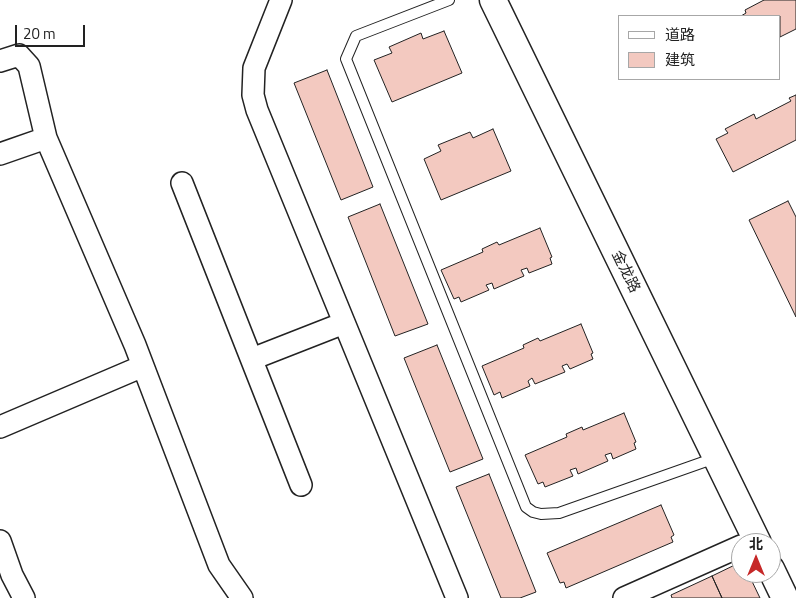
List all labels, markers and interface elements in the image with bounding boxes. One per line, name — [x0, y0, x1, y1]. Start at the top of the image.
scale bar — [18, 15, 88, 47]
legend — [618, 15, 781, 80]
text: 20 m — [23, 22, 56, 45]
text: 道路 — [665, 23, 695, 46]
text: 建筑 — [665, 48, 695, 71]
street label: 金龙路 — [607, 248, 643, 296]
north arrow — [731, 533, 781, 583]
text: 北 — [749, 533, 763, 554]

